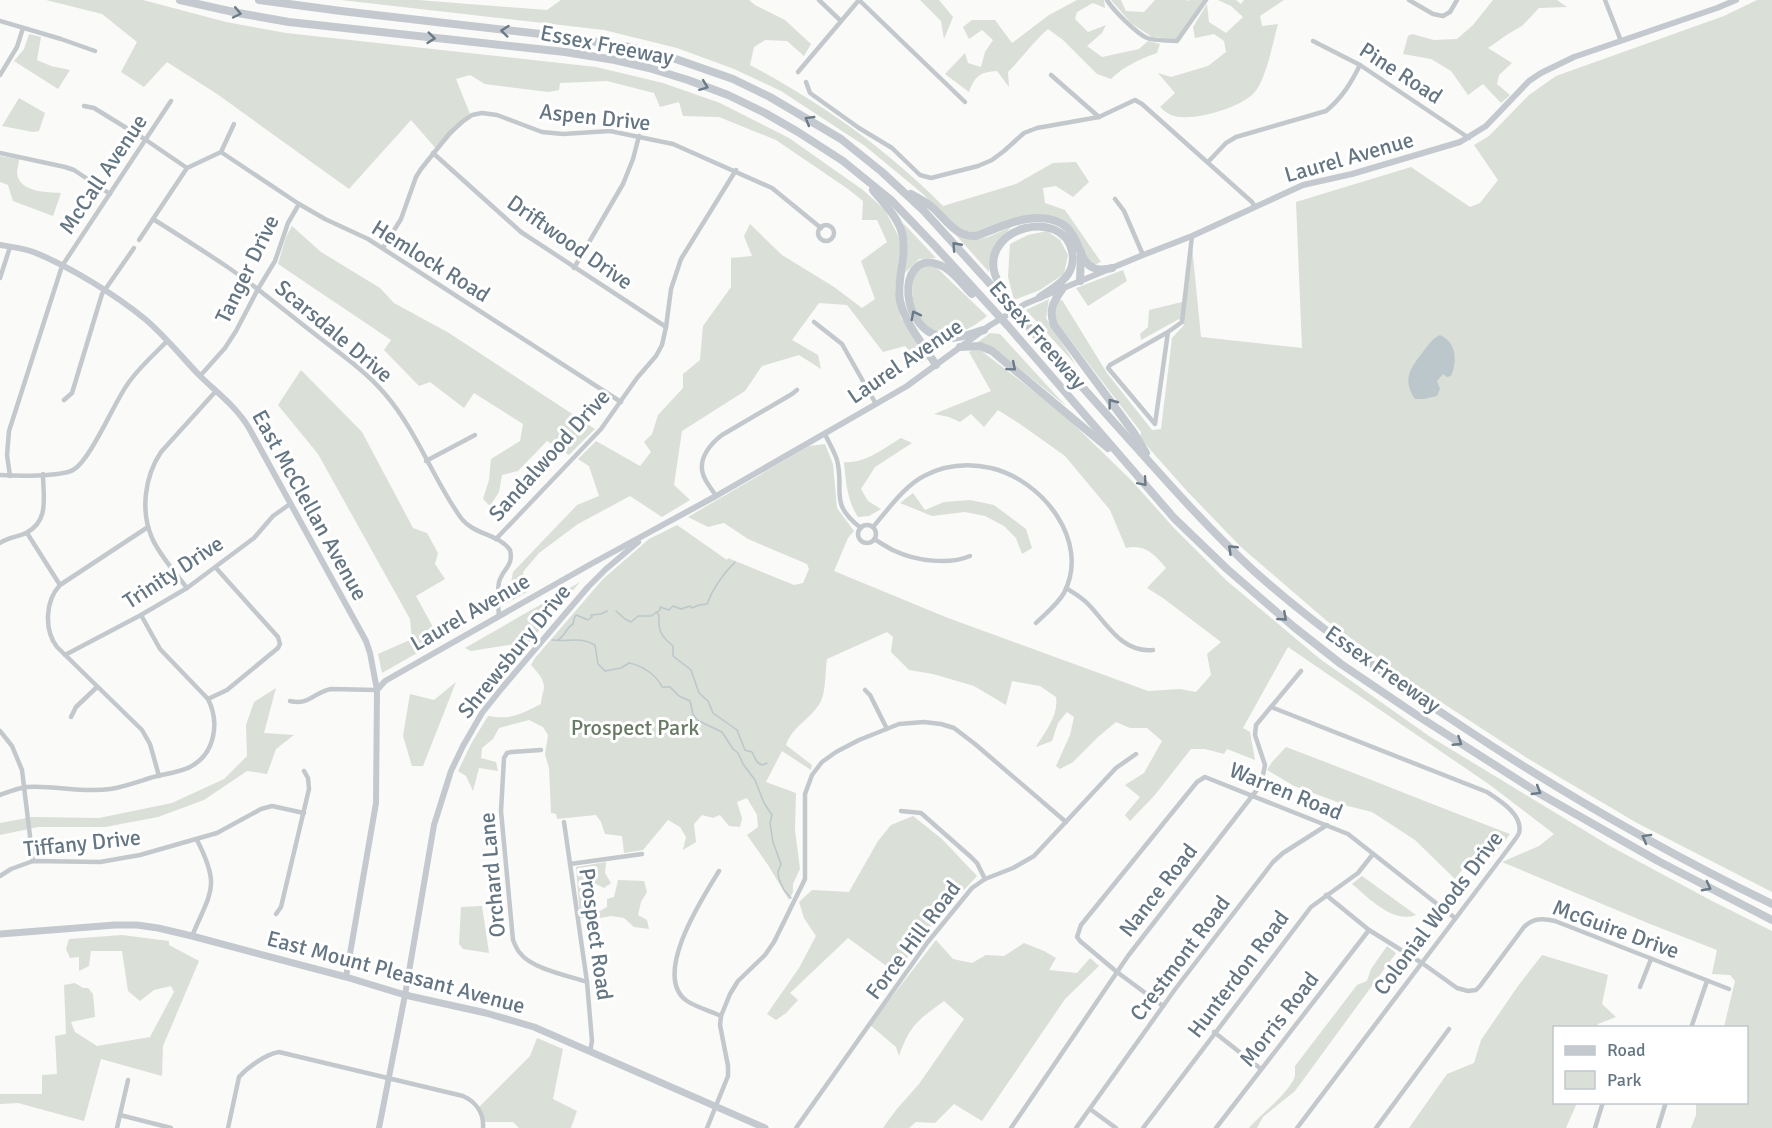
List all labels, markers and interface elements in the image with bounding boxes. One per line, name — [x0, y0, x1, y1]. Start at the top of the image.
one-way arrow — [232, 6, 242, 19]
street label: Essex Freeway — [538, 19, 676, 71]
one-way arrow — [500, 25, 509, 38]
one-way arrow — [426, 31, 435, 44]
street label: Pine Road — [1354, 36, 1448, 110]
one-way arrow — [698, 79, 709, 91]
street label: Aspen Drive — [538, 98, 652, 136]
street label: McCall Avenue — [53, 109, 153, 239]
one-way arrow — [805, 116, 815, 127]
street label: Laurel Avenue — [1281, 126, 1417, 188]
street label: Driftwood Drive — [502, 189, 638, 295]
street label: Tanger Drive — [209, 210, 285, 328]
street label: Hemlock Road — [367, 214, 495, 308]
one-way arrow — [952, 243, 963, 253]
street label: Scarsdale Drive — [270, 274, 398, 388]
street label: Essex Freeway — [984, 275, 1093, 395]
one-way arrow — [911, 311, 922, 322]
street label: Laurel Avenue — [842, 313, 968, 409]
one-way arrow — [1005, 360, 1016, 371]
street label: Sandalwood Drive — [483, 383, 615, 527]
one-way arrow — [1108, 399, 1119, 410]
street label: East McClellan Avenue — [246, 405, 374, 605]
one-way arrow — [1136, 475, 1147, 486]
street label: Trinity Drive — [118, 530, 228, 614]
one-way arrow — [1228, 545, 1238, 556]
street label: Laurel Avenue — [406, 567, 534, 657]
street label: Shrewsbury Drive — [452, 578, 576, 724]
one-way arrow — [1276, 610, 1287, 621]
street label: Essex Freeway — [1320, 619, 1447, 719]
park label: Prospect Park — [571, 714, 699, 741]
one-way arrow — [1452, 735, 1463, 746]
street label: Warren Road — [1225, 756, 1347, 826]
one-way arrow — [1531, 784, 1541, 796]
street label: Orchard Lane — [473, 811, 511, 939]
street label: Tiffany Drive — [22, 823, 142, 863]
street label: Colonial Woods Drive — [1367, 826, 1509, 1000]
one-way arrow — [1642, 833, 1652, 845]
street label: Nance Road — [1113, 838, 1203, 942]
street label: Prospect Road — [573, 866, 619, 1002]
street label: Force Hill Road — [860, 875, 966, 1005]
one-way arrow — [1700, 880, 1711, 891]
street label: Crestmont Road — [1124, 890, 1236, 1026]
street label: McGuire Drive — [1549, 894, 1683, 964]
street label: Hunterdon Road — [1181, 905, 1295, 1043]
street label: East Mount Pleasant Avenue — [264, 924, 528, 1020]
street label: Morris Road — [1233, 966, 1325, 1072]
legend — [1553, 1026, 1748, 1104]
text: Road — [1607, 1039, 1646, 1061]
text: Park — [1607, 1069, 1642, 1091]

